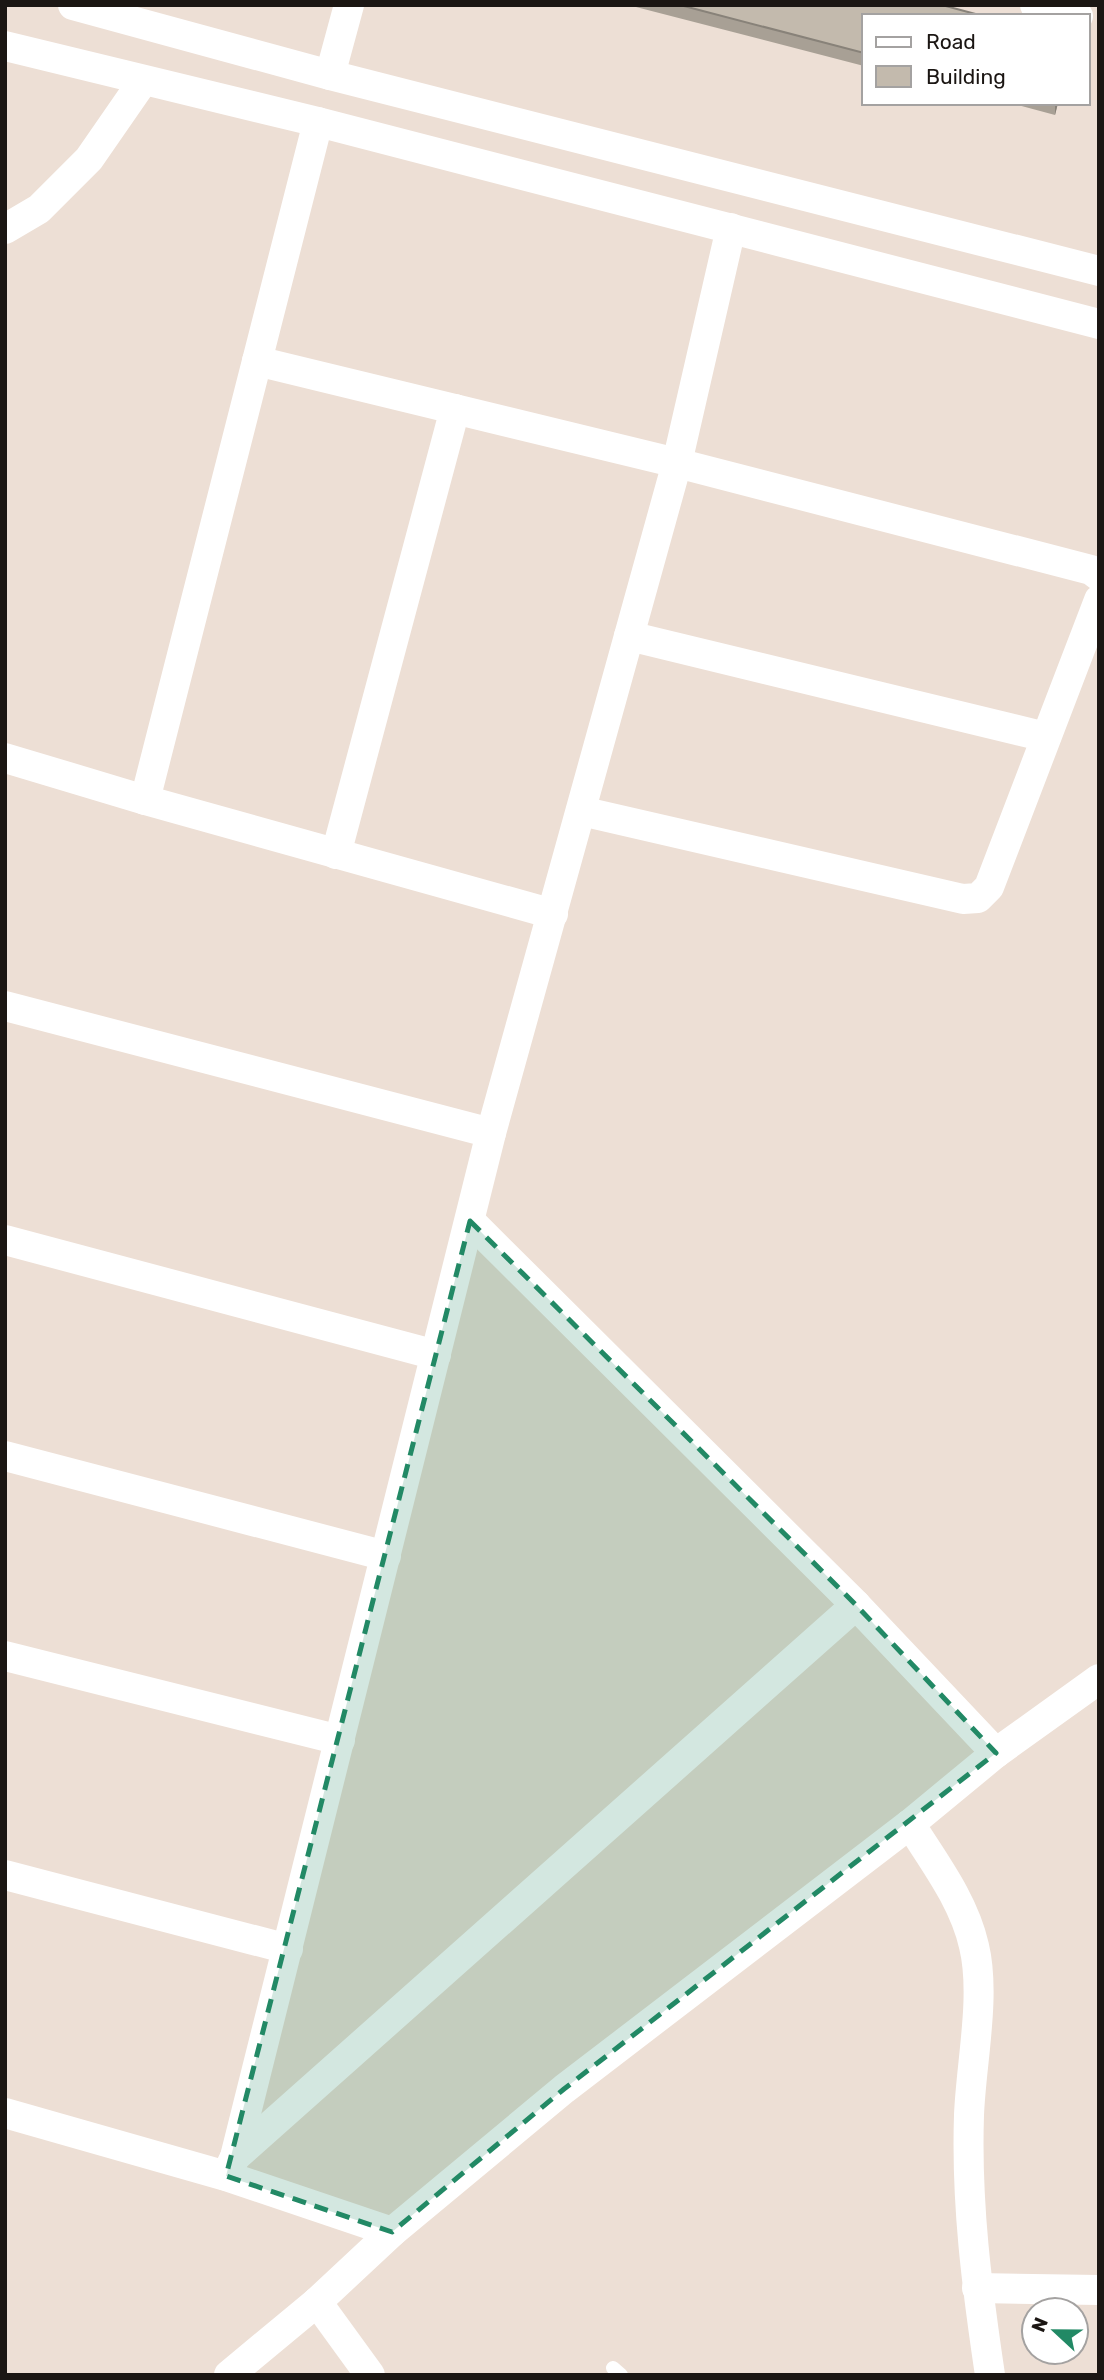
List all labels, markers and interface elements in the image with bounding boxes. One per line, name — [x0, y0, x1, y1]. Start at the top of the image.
legend — [862, 14, 1090, 105]
text: Road — [926, 29, 976, 54]
text: Building — [926, 64, 1006, 89]
north arrow — [1020, 2296, 1090, 2366]
text: N — [1026, 2314, 1053, 2335]

